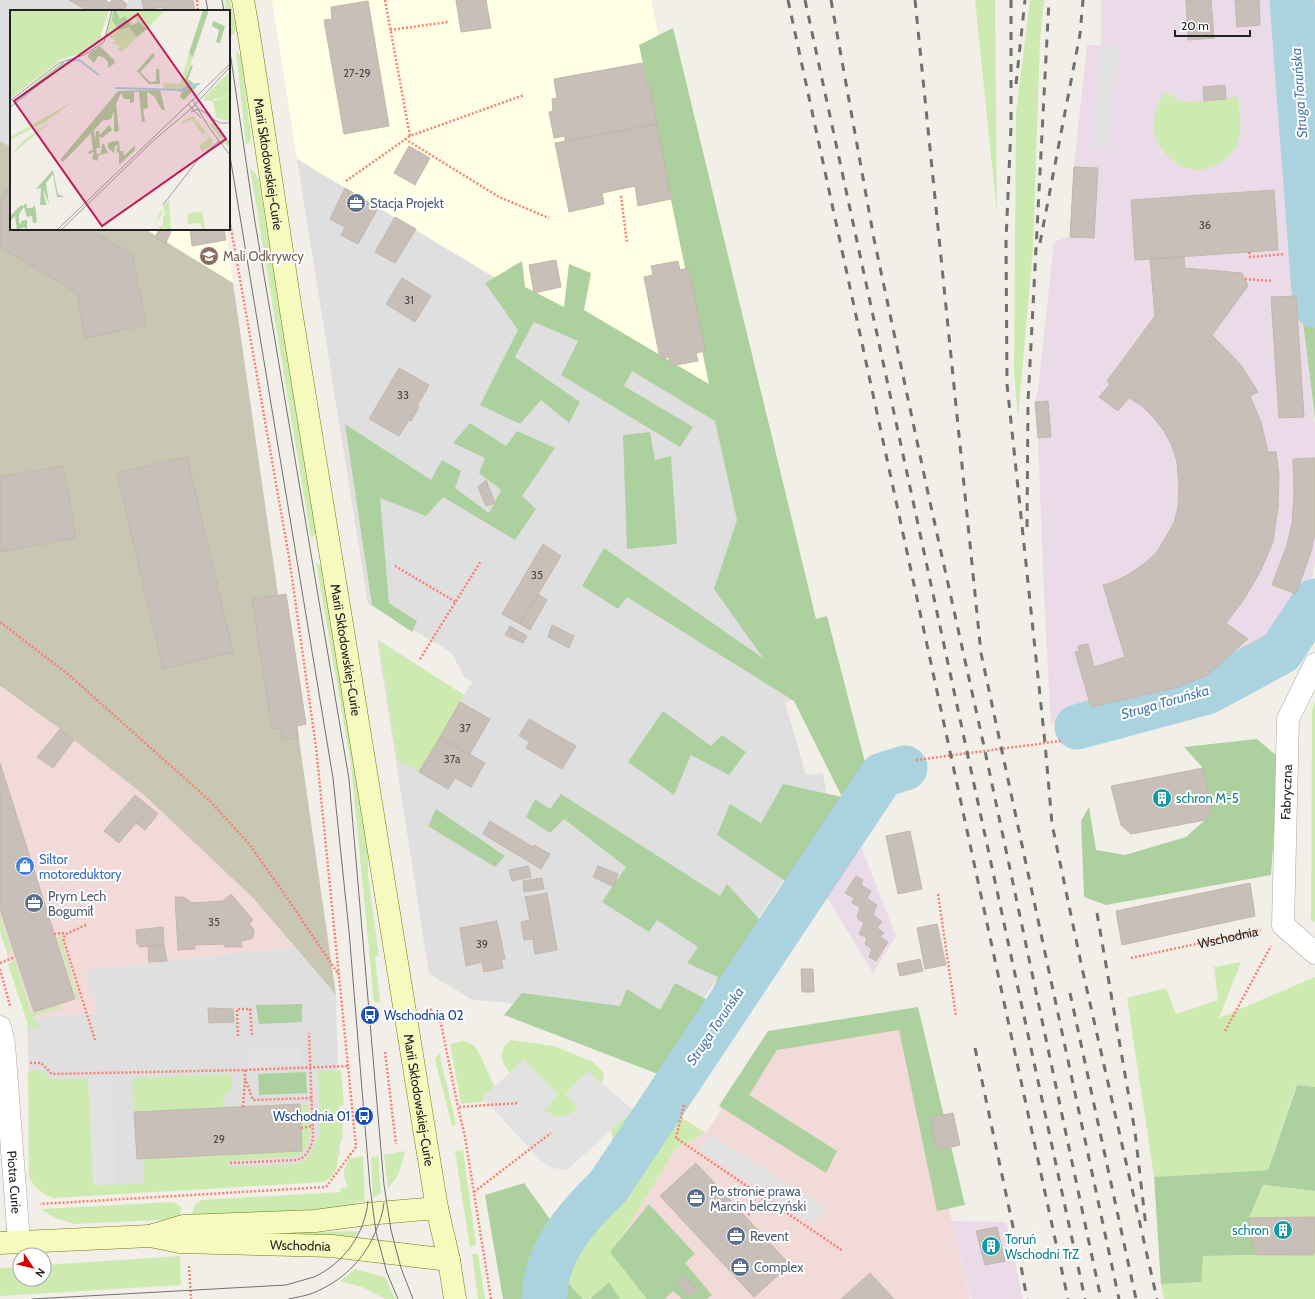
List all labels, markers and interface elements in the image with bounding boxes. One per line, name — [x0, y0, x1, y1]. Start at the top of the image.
inset map — [10, 10, 230, 230]
scale bar — [1175, 12, 1250, 38]
text: 20 m — [1181, 18, 1209, 33]
water label: Struga Toruńska — [1287, 47, 1311, 139]
house number: 27-29 — [343, 66, 371, 80]
street label: Marii Skłodowskiej-Curie — [251, 97, 287, 232]
office icon: Stacja Projekt — [345, 192, 367, 214]
place label: Stacja Projekt — [370, 195, 444, 212]
house number: 36 — [1199, 218, 1211, 232]
school or university icon: Mali Odkrywcy — [198, 245, 220, 267]
place label: Mali Odkrywcy — [223, 248, 304, 264]
house number: 31 — [404, 293, 414, 307]
house number: 33 — [397, 388, 409, 402]
house number: 35 — [531, 568, 543, 582]
street label: Marii Skłodowskiej-Curie — [328, 583, 365, 717]
water label: Struga Toruńska — [1119, 681, 1211, 723]
house number: 37 — [459, 721, 471, 735]
house number: 37a — [444, 752, 461, 766]
street label: Fabryczna — [1277, 763, 1295, 820]
building icon: schron M-5 — [1151, 787, 1173, 809]
place label: schron M-5 — [1176, 790, 1239, 806]
place label: Siltor motoreduktory — [39, 851, 122, 882]
shop icon: Siltor motoreduktory — [14, 855, 36, 877]
place label: Prym Lech Bogumił — [48, 888, 106, 919]
office icon: Prym Lech Bogumił — [23, 892, 45, 914]
house number: 35 — [208, 915, 220, 929]
street label: Wschodnia — [1196, 923, 1260, 951]
house number: 39 — [476, 937, 488, 951]
water label: Struga Toruńska — [682, 983, 748, 1069]
bus stop icon: Wschodnia 02 — [359, 1004, 381, 1026]
place label: Wschodnia 02 — [384, 1007, 464, 1023]
street label: Marii Skłodowskiej-Curie — [401, 1033, 438, 1168]
bus stop icon: Wschodnia 01 — [353, 1105, 375, 1127]
place label: Wschodnia 01 — [273, 1108, 350, 1124]
house number: 29 — [213, 1132, 225, 1146]
street label: Piotra Curie — [4, 1150, 25, 1214]
place label: Po stronie prawa Marcin belczyński — [710, 1183, 806, 1214]
office icon: Po stronie prawa Marcin belczyński — [685, 1187, 707, 1209]
building icon: schron — [1272, 1219, 1294, 1241]
place label: schron — [1232, 1222, 1269, 1238]
office icon: Revent — [725, 1225, 747, 1247]
place label: Revent — [750, 1228, 789, 1244]
place label: Toruń Wschodni TrZ — [1005, 1231, 1080, 1262]
building icon: Toruń Wschodni TrZ — [980, 1235, 1002, 1257]
street label: Wschodnia — [270, 1236, 332, 1254]
north arrow — [12, 1247, 52, 1287]
office icon: Complex — [729, 1256, 751, 1278]
place label: Complex — [754, 1259, 804, 1275]
text: N — [32, 1266, 48, 1280]

